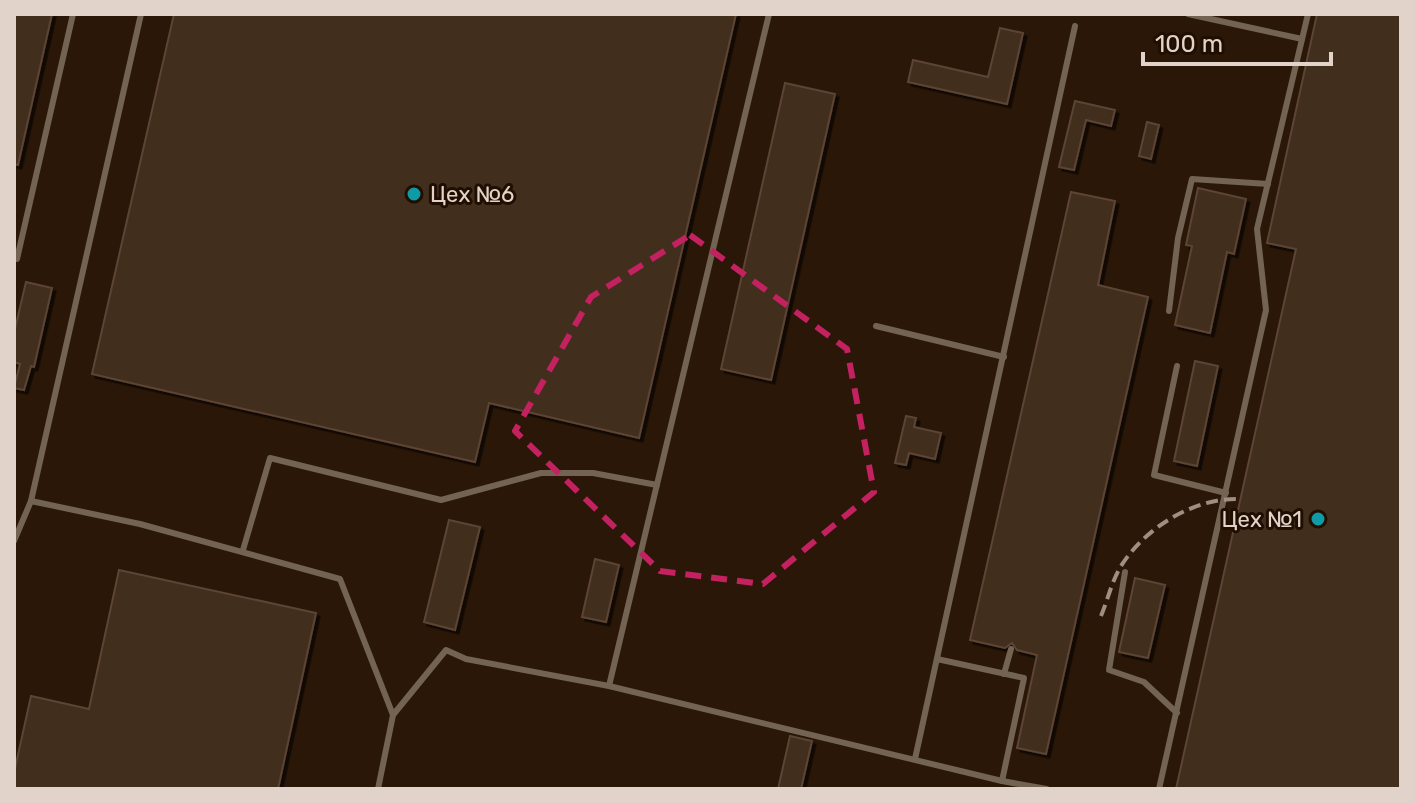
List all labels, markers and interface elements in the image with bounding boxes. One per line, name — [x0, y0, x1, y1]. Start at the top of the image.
scale bar — [1143, 16, 1331, 66]
text: 100 m — [1155, 30, 1223, 58]
place label: Цех №6 — [430, 181, 514, 208]
marker: Цех №6 — [405, 185, 423, 203]
place label: Цех №1 — [1222, 506, 1302, 533]
marker: Цех №1 — [1309, 510, 1327, 528]

